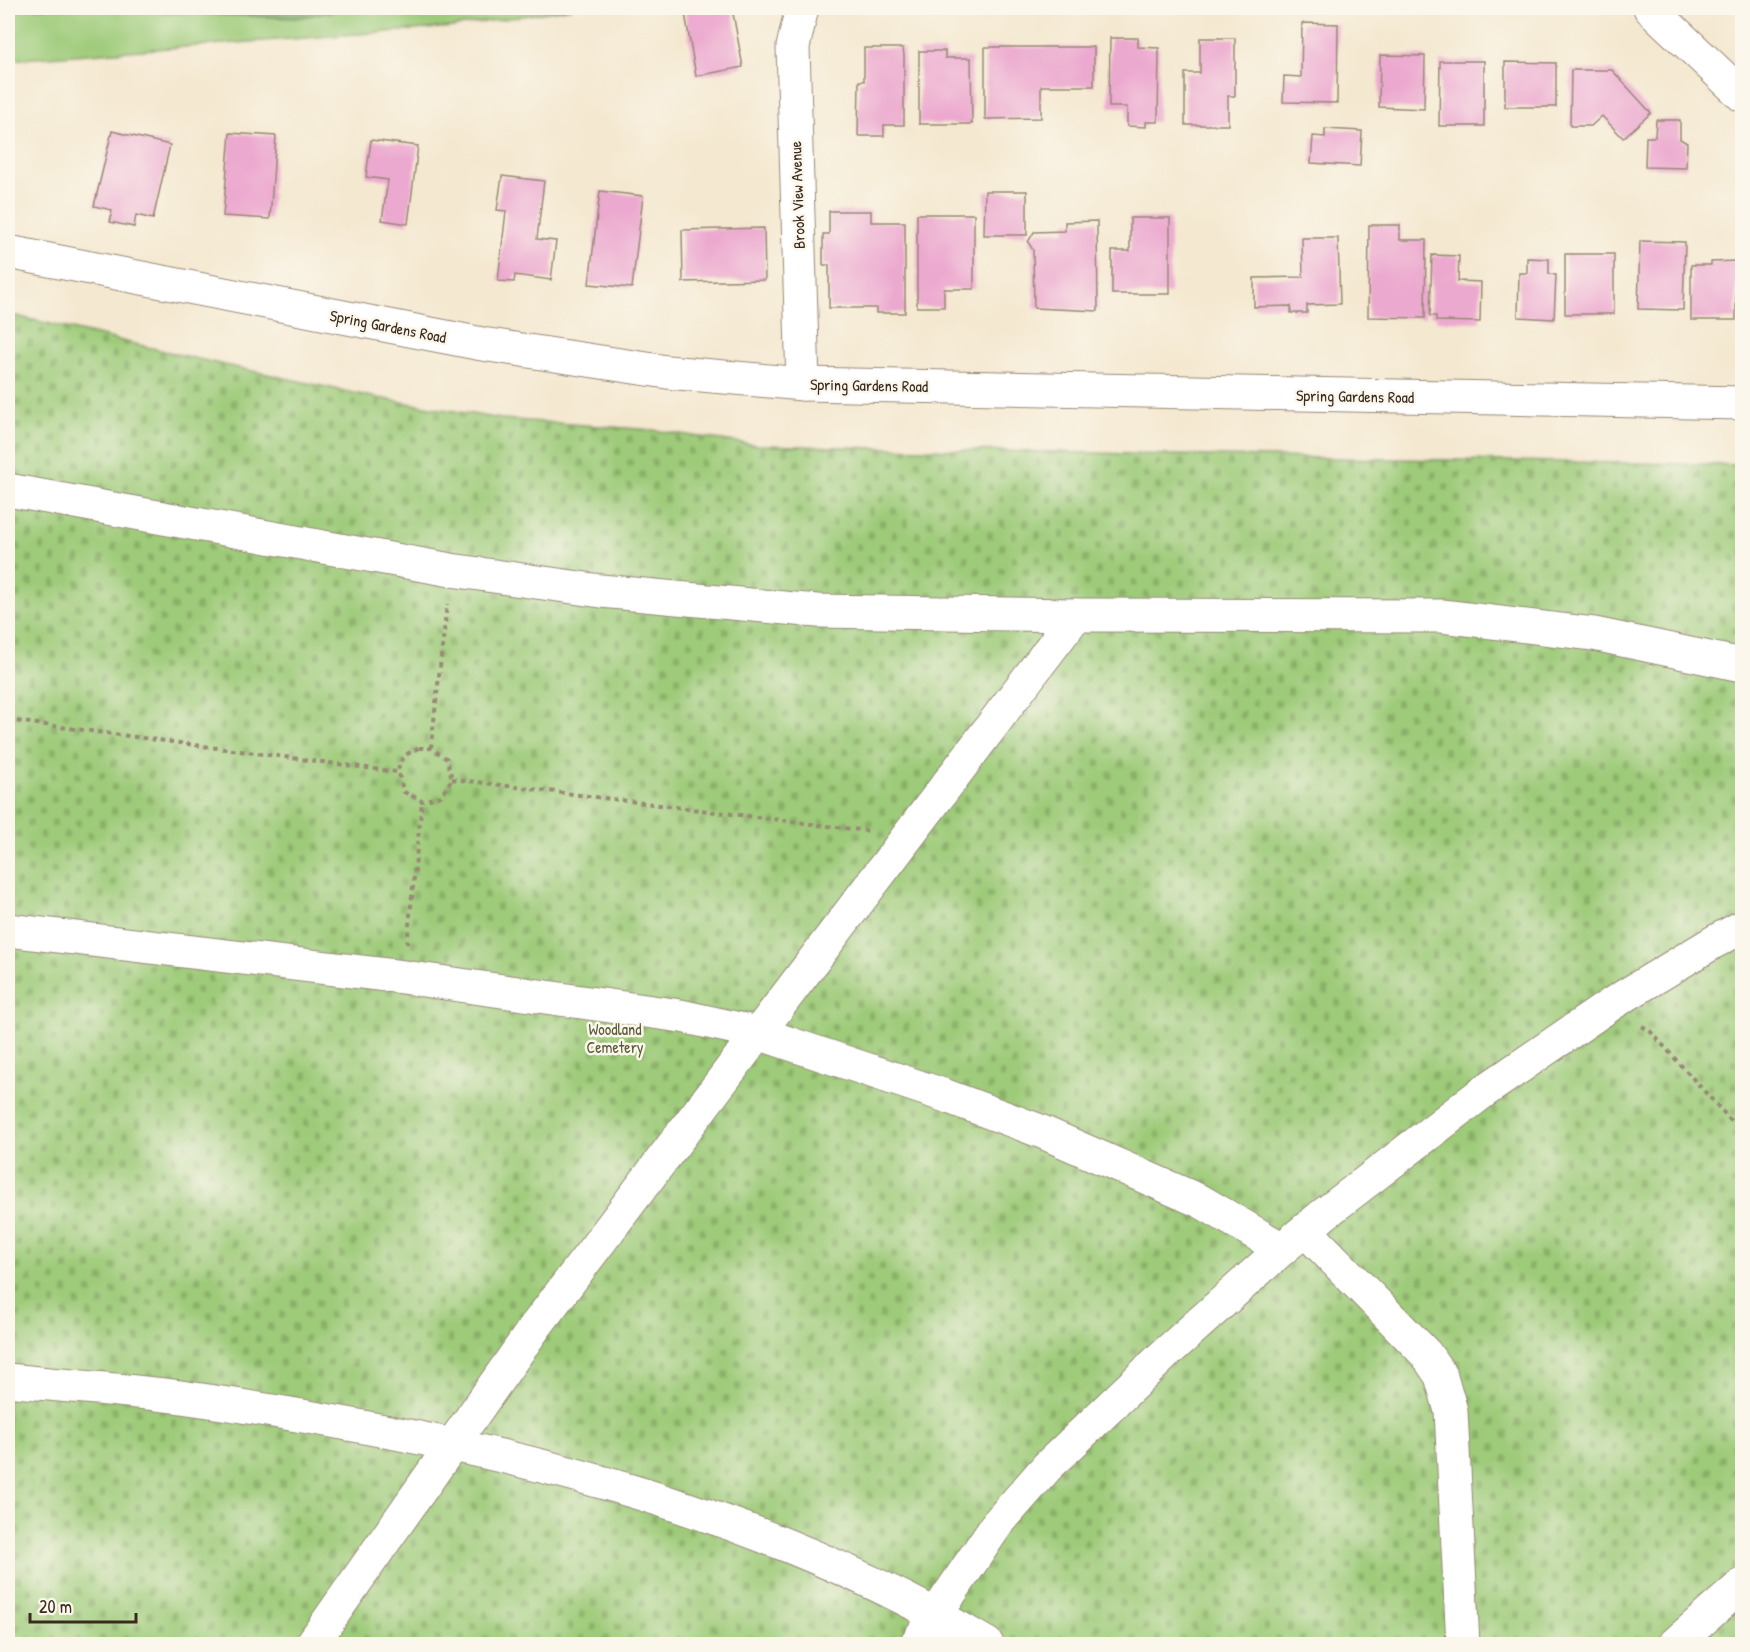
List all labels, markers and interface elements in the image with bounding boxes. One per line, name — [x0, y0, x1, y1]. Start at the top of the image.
street label: Brook View Avenue — [784, 140, 810, 249]
street label: Spring Gardens Road — [328, 304, 448, 348]
street label: Spring Gardens Road — [810, 373, 928, 397]
street label: Spring Gardens Road — [1296, 384, 1414, 408]
park label: Woodland Cemetery — [586, 1018, 644, 1058]
scale bar — [30, 1586, 136, 1624]
text: 20 m — [39, 1594, 72, 1619]

